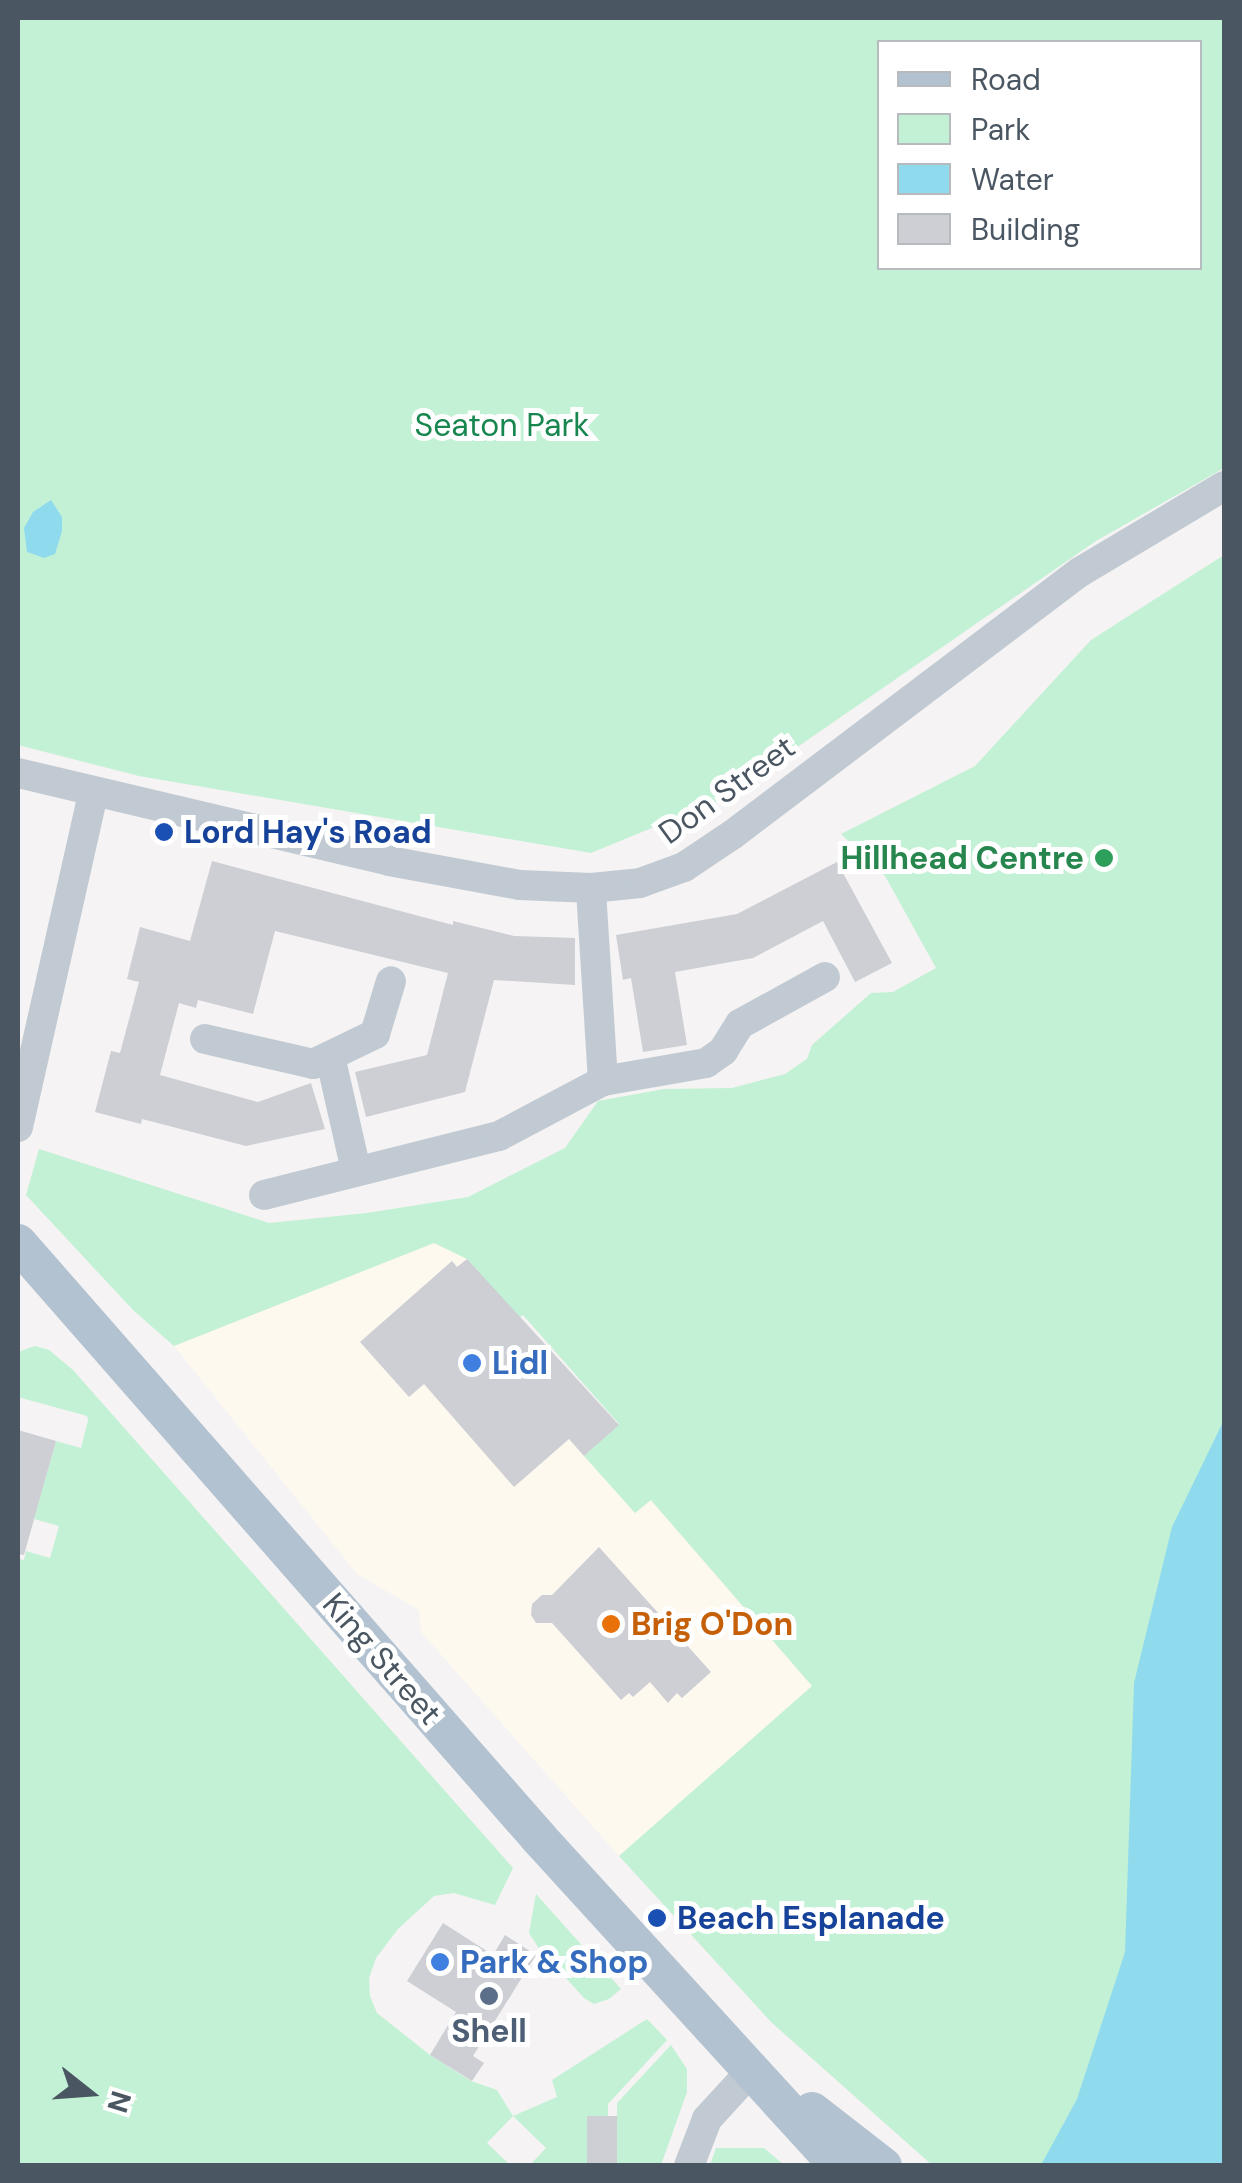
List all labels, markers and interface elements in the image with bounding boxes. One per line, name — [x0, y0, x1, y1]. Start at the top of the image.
legend — [877, 40, 1202, 270]
text: Road — [971, 60, 1041, 99]
text: Park — [971, 110, 1030, 149]
text: Water — [971, 160, 1054, 199]
text: Building — [971, 210, 1080, 249]
park label: Seaton Park — [415, 406, 589, 444]
street label: Don Street — [652, 728, 802, 852]
place label: Lord Hay's Road — [184, 813, 432, 851]
marker: Lord Hay's Road — [153, 821, 175, 843]
place label: Hillhead Centre — [840, 839, 1084, 877]
marker: Hillhead Centre — [1093, 847, 1115, 869]
place label: Lidl — [492, 1344, 548, 1382]
marker: Lidl — [461, 1352, 483, 1374]
street label: King Street — [314, 1585, 450, 1733]
place label: Brig O'Don — [631, 1605, 793, 1643]
marker: Brig O'Don — [600, 1613, 622, 1635]
place label: Beach Esplanade — [677, 1899, 945, 1937]
marker: Beach Esplanade — [646, 1907, 668, 1929]
place label: Park & Shop — [460, 1943, 649, 1981]
marker: Park & Shop — [429, 1951, 451, 1973]
marker: Shell — [478, 1985, 500, 2007]
place label: Shell — [451, 2012, 527, 2050]
north arrow — [40, 2043, 140, 2143]
text: N — [98, 2087, 140, 2117]

